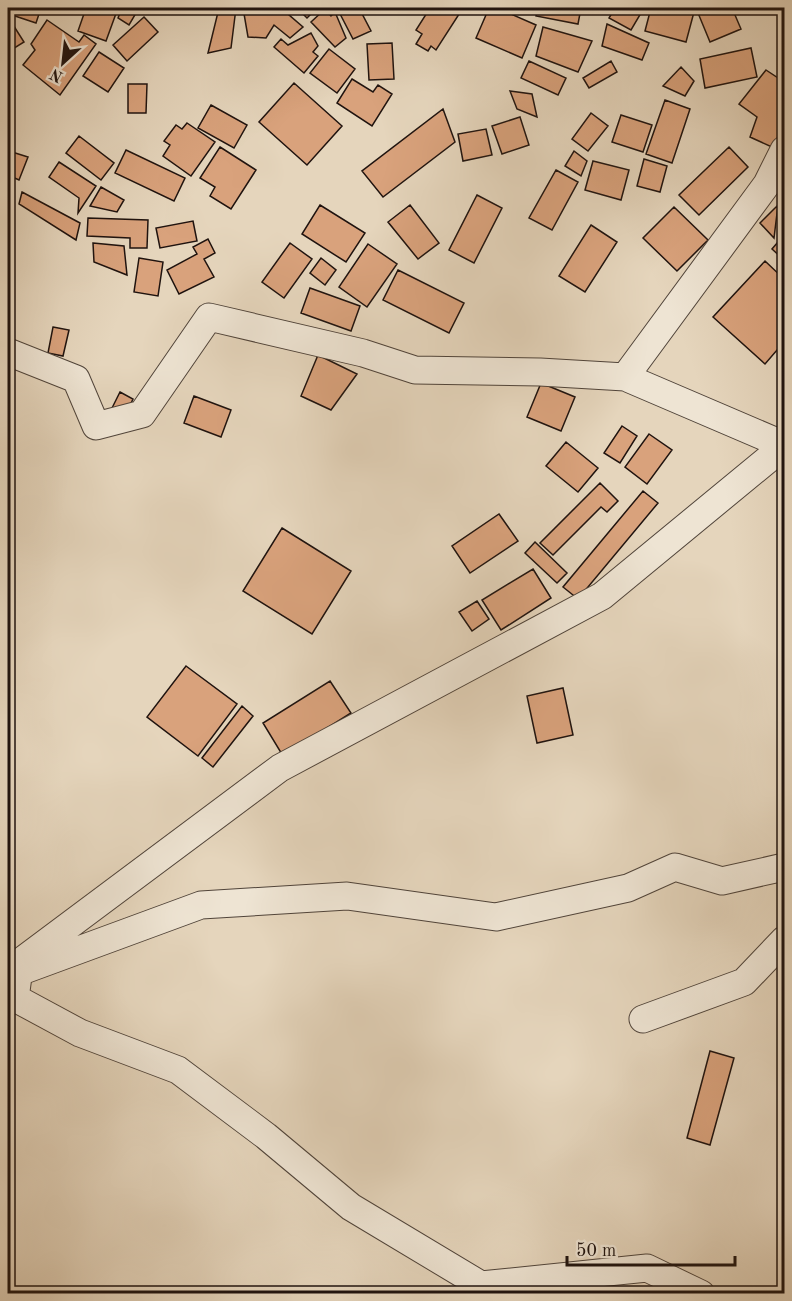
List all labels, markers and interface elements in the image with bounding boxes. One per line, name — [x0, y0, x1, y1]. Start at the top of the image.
north arrow — [33, 33, 93, 93]
text: N — [47, 64, 66, 84]
scale bar — [567, 1229, 735, 1267]
text: 50 m — [576, 1242, 616, 1260]

